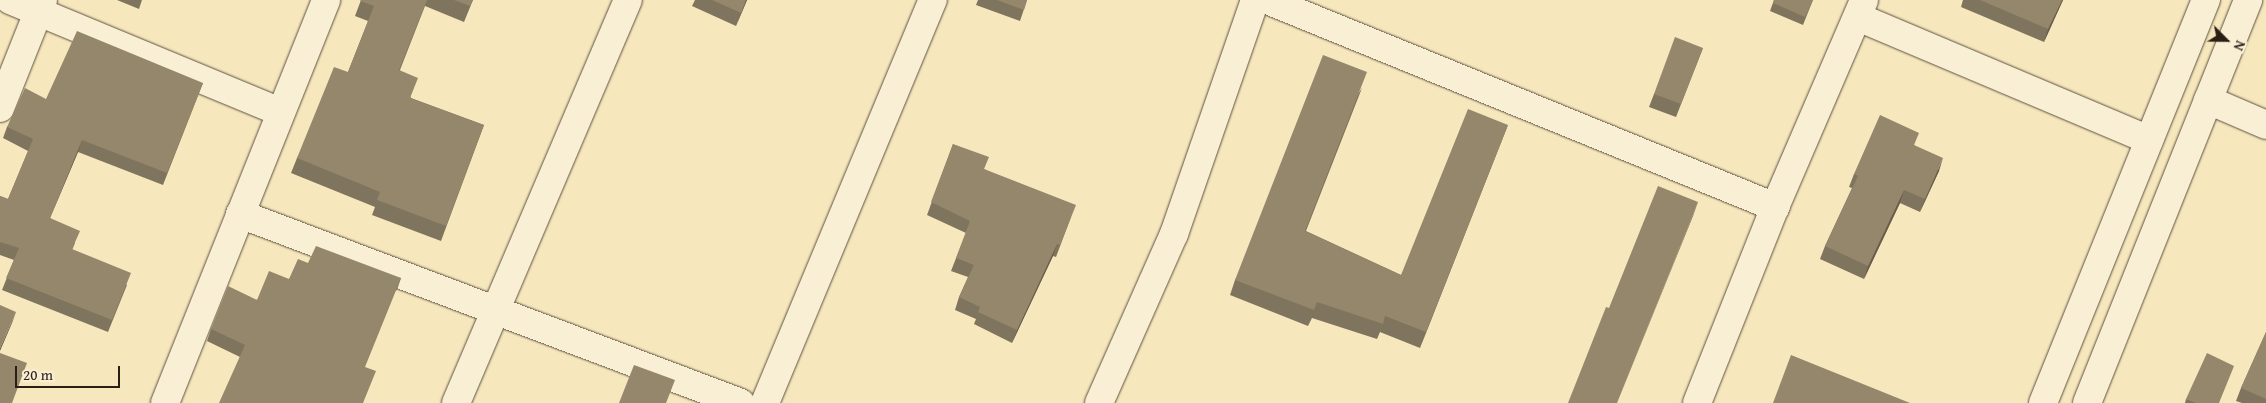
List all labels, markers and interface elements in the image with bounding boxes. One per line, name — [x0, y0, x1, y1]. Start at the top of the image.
north arrow — [2201, 15, 2251, 65]
text: N — [2229, 38, 2251, 54]
scale bar — [18, 356, 122, 388]
text: 20 m — [23, 364, 53, 385]

